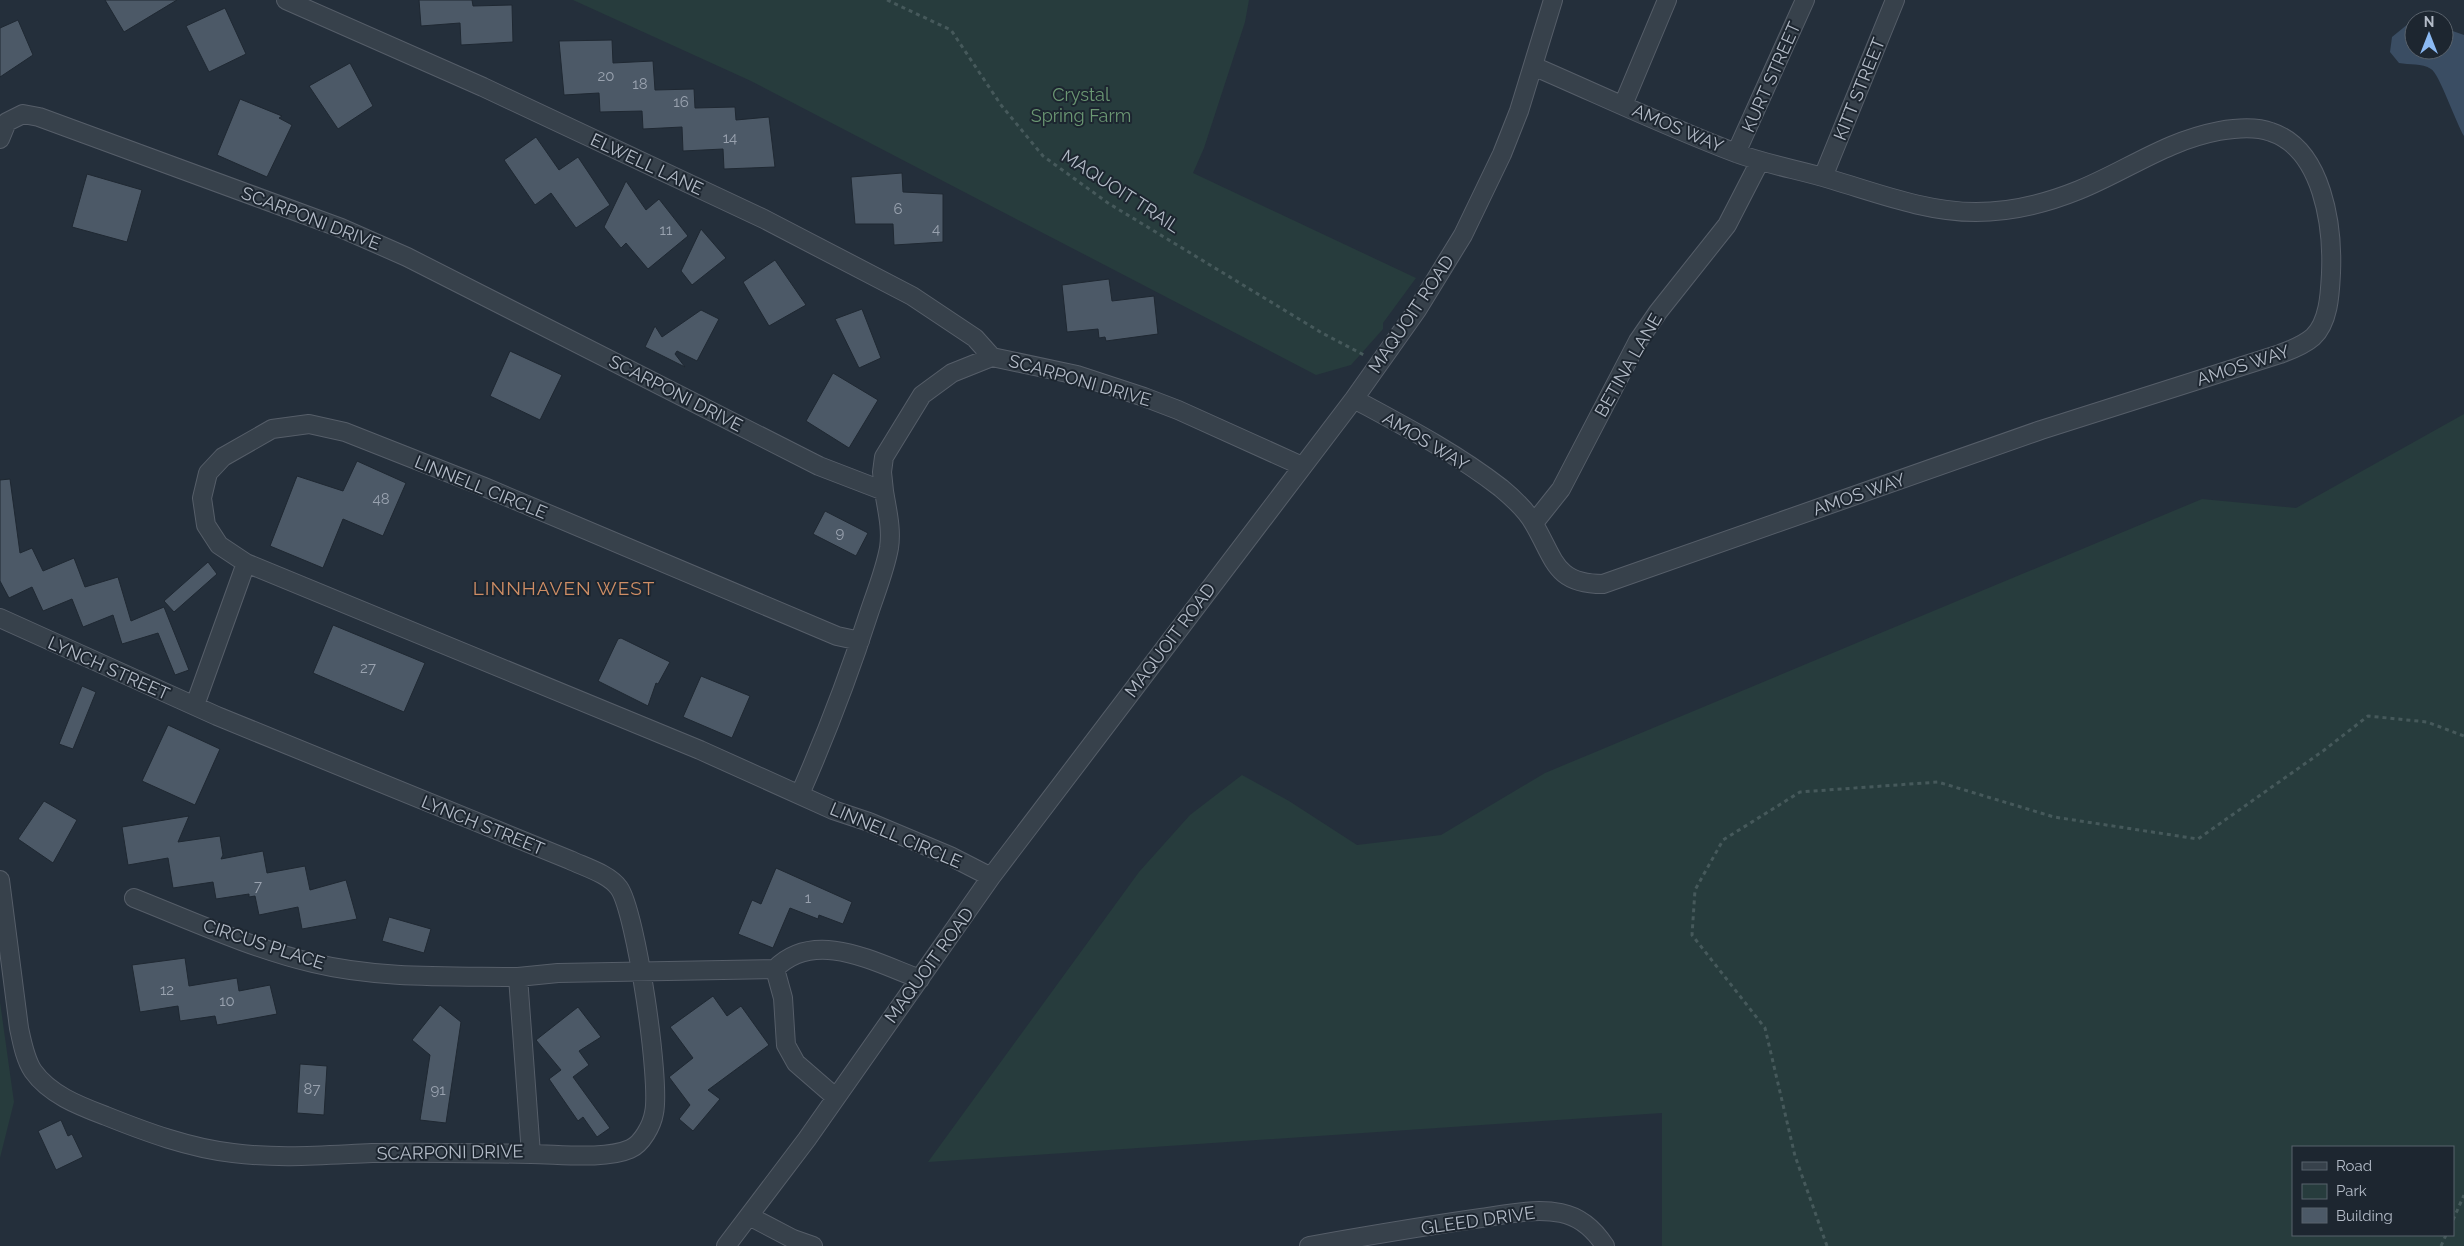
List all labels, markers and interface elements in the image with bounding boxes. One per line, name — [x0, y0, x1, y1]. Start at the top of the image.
north arrow — [2404, 10, 2454, 60]
text: N — [2424, 14, 2434, 30]
street label: KURT STREET — [1737, 19, 1805, 135]
street label: KITT STREET — [1829, 35, 1889, 143]
house number: 20 — [598, 67, 615, 85]
house number: 18 — [632, 75, 648, 93]
park label: Crystal Spring Farm — [1031, 84, 1131, 126]
house number: 16 — [673, 93, 689, 111]
street label: AMOS WAY — [1629, 99, 1727, 157]
street label: ELWELL LANE — [587, 129, 707, 199]
house number: 14 — [723, 129, 737, 147]
street label: MAQUOIT TRAIL — [1058, 145, 1185, 237]
street label: SCARPONI DRIVE — [239, 182, 383, 254]
house number: 6 — [893, 200, 903, 218]
house number: 4 — [932, 220, 940, 238]
house number: 11 — [660, 221, 673, 239]
street label: MAQUOIT ROAD — [1364, 251, 1458, 377]
street label: BETINA LANE — [1590, 309, 1666, 420]
street label: AMOS WAY — [2194, 340, 2292, 390]
street label: SCARPONI DRIVE — [606, 350, 746, 436]
street label: SCARPONI DRIVE — [1006, 350, 1154, 410]
street label: AMOS WAY — [1379, 407, 1473, 475]
street label: LINNELL CIRCLE — [412, 451, 550, 523]
street label: AMOS WAY — [1810, 468, 1908, 520]
house number: 48 — [372, 490, 390, 508]
house number: 9 — [836, 524, 845, 542]
district label: LINNHAVEN WEST — [473, 577, 655, 599]
street label: MAQUOIT ROAD — [1120, 579, 1220, 701]
street label: LYNCH STREET — [45, 632, 173, 704]
house number: 27 — [360, 659, 376, 677]
street label: LYNCH STREET — [418, 791, 548, 859]
street label: LINNELL CIRCLE — [827, 798, 965, 872]
house number: 7 — [254, 877, 262, 895]
house number: 1 — [805, 889, 812, 907]
street label: MAQUOIT ROAD — [880, 903, 978, 1027]
street label: CIRCUS PLACE — [200, 914, 328, 974]
house number: 12 — [160, 981, 174, 999]
house number: 10 — [219, 992, 235, 1010]
house number: 87 — [304, 1080, 320, 1098]
house number: 91 — [430, 1081, 446, 1099]
street label: SCARPONI DRIVE — [376, 1140, 524, 1164]
legend — [2292, 1146, 2454, 1236]
text: Road — [2336, 1157, 2372, 1175]
text: Park — [2336, 1182, 2367, 1200]
street label: GLEED DRIVE — [1420, 1202, 1536, 1238]
text: Building — [2336, 1207, 2393, 1225]

